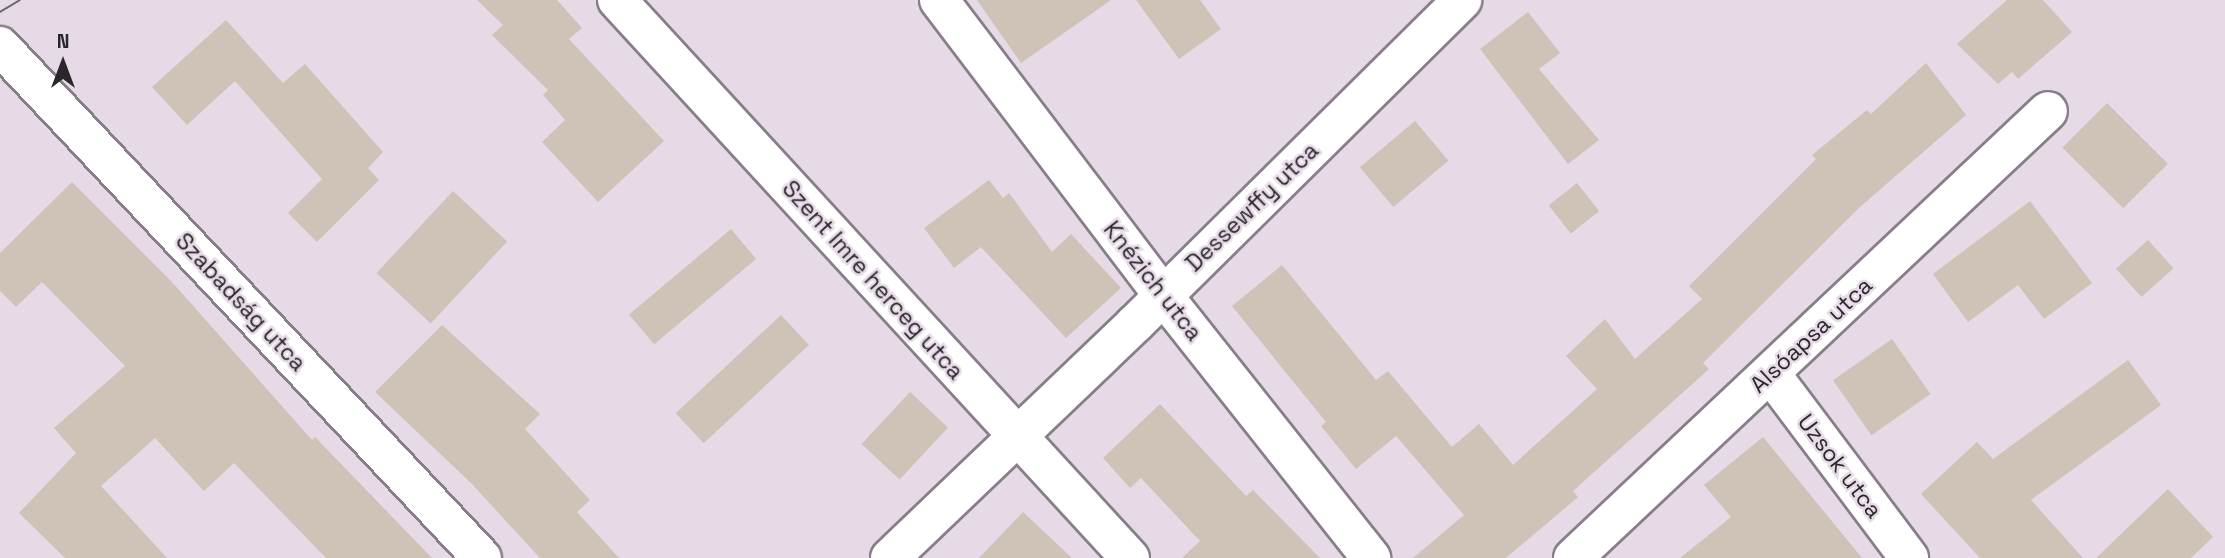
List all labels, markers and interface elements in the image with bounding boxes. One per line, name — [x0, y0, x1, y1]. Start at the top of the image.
north arrow — [28, 28, 98, 98]
text: N — [57, 29, 69, 54]
street label: Dessewffy utca — [1180, 137, 1324, 277]
street label: Szent Imre herceg utca — [776, 175, 970, 385]
street label: Knézich utca — [1098, 216, 1208, 346]
street label: Szabadság utca — [170, 227, 312, 377]
street label: Alsóapsa utca — [1744, 271, 1878, 399]
street label: Uzsok utca — [1792, 409, 1888, 523]

